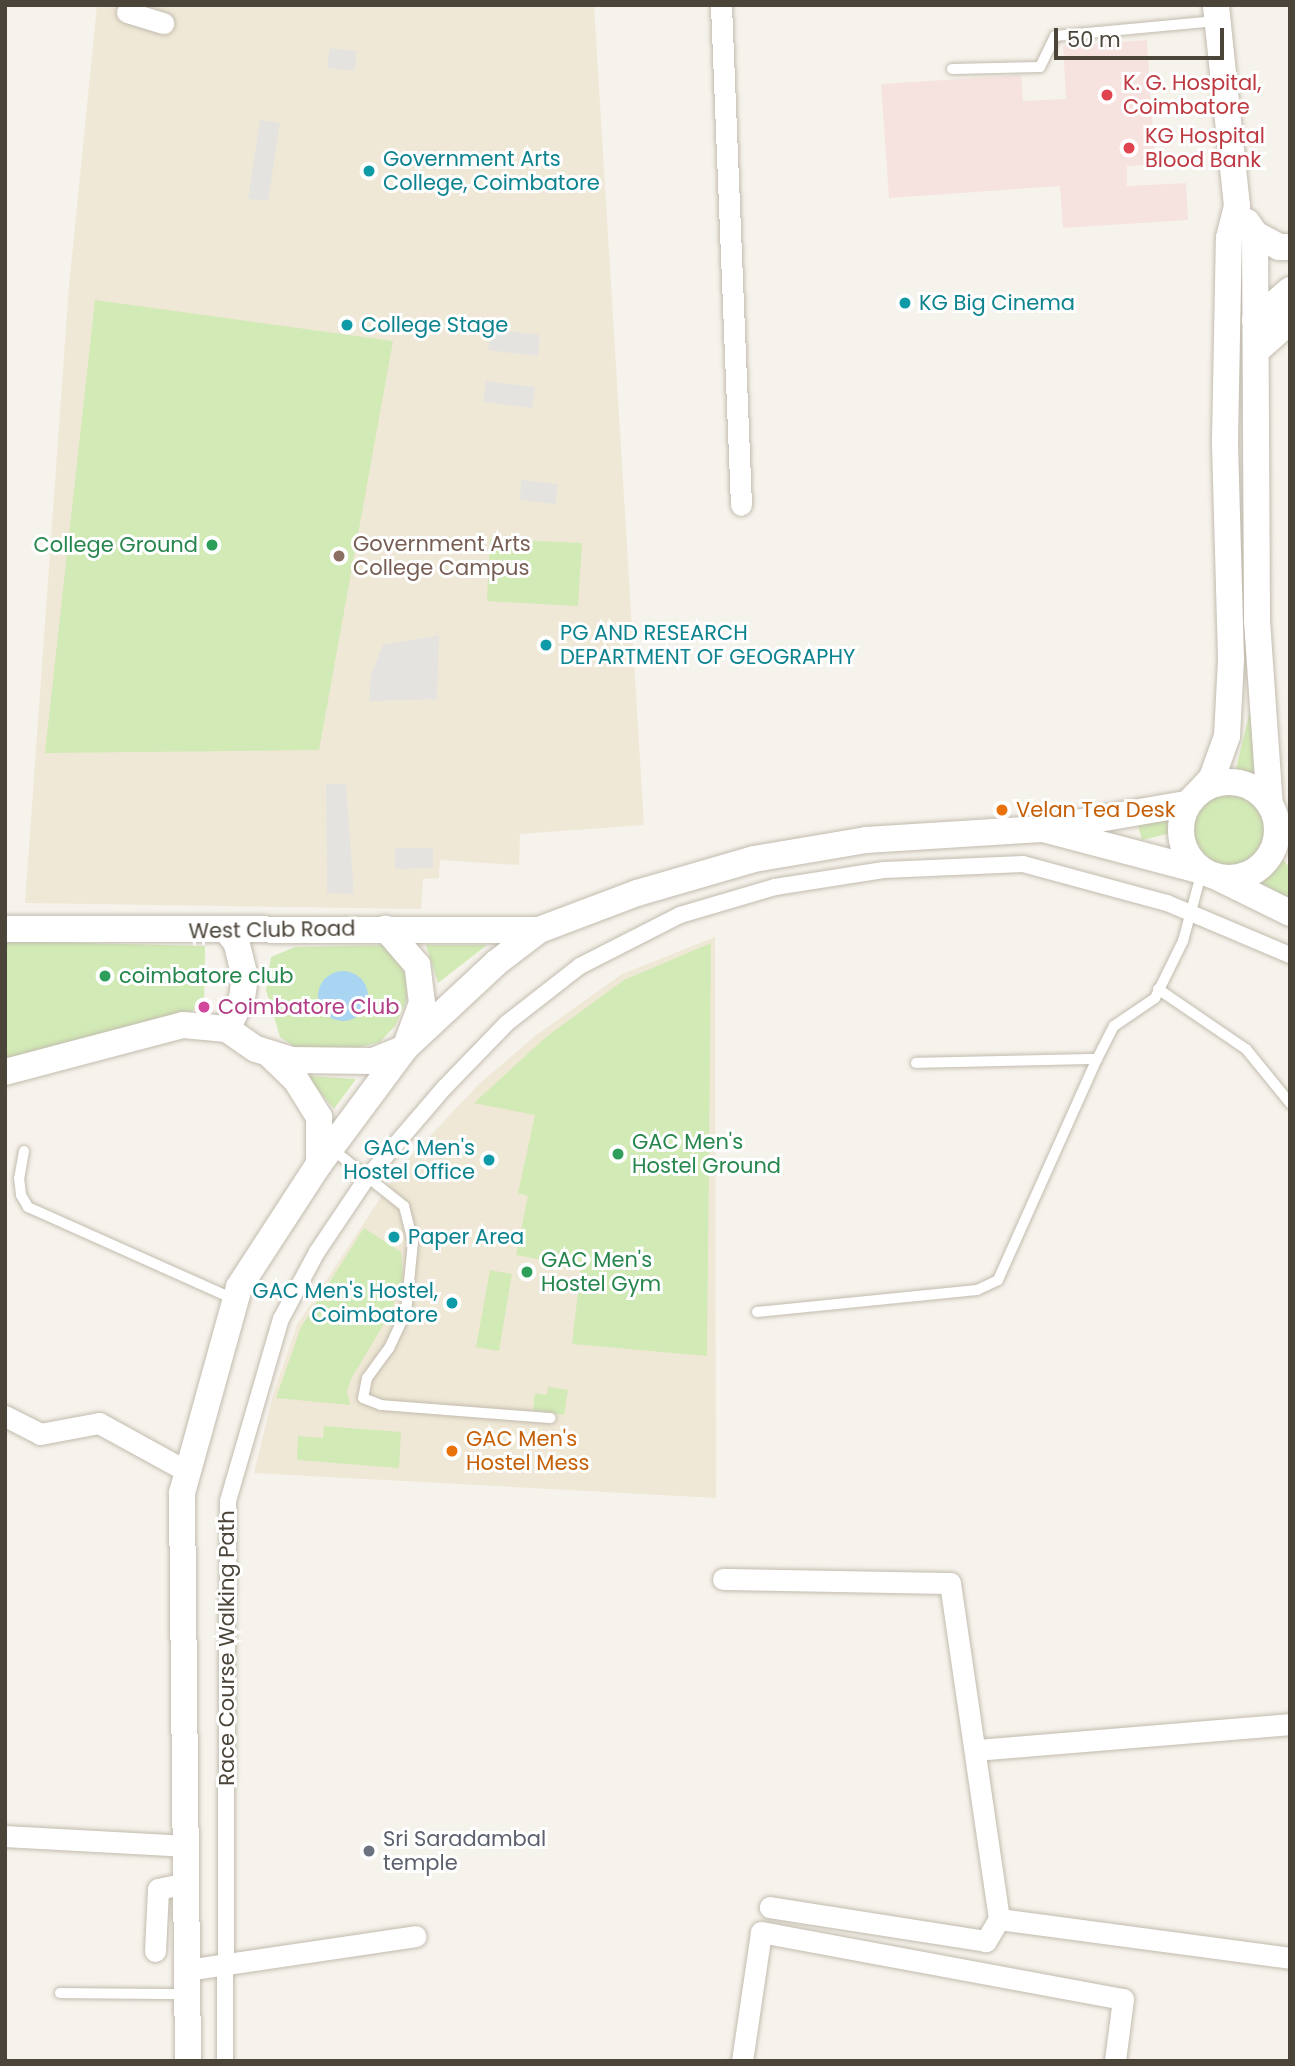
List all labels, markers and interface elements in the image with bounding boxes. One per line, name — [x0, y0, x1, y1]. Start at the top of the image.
scale bar — [1057, 14, 1227, 58]
text: 50 m — [1067, 25, 1121, 54]
place label: K. G. Hospital, Coimbatore — [1123, 70, 1261, 120]
marker: K. G. Hospital, Coimbatore — [1097, 85, 1117, 105]
place label: KG Hospital Blood Bank — [1145, 123, 1265, 173]
marker: KG Hospital Blood Bank — [1119, 138, 1139, 158]
place label: Government Arts College, Coimbatore — [383, 146, 600, 196]
marker: Government Arts College, Coimbatore — [361, 163, 377, 179]
place label: KG Big Cinema — [919, 290, 1075, 316]
marker: KG Big Cinema — [897, 295, 913, 311]
place label: College Stage — [361, 312, 508, 338]
marker: College Stage — [339, 317, 355, 333]
place label: Government Arts College Campus — [353, 531, 531, 581]
place label: College Ground — [33, 532, 198, 558]
marker: College Ground — [204, 537, 220, 553]
marker: Government Arts College Campus — [331, 548, 347, 564]
place label: PG AND RESEARCH DEPARTMENT OF GEOGRAPHY — [560, 620, 855, 670]
marker: PG AND RESEARCH DEPARTMENT OF GEOGRAPHY — [538, 637, 554, 653]
place label: Velan Tea Desk — [1016, 797, 1175, 823]
marker: Velan Tea Desk — [994, 802, 1010, 818]
street label: West Club Road — [188, 916, 356, 944]
place label: coimbatore club — [119, 963, 293, 989]
marker: coimbatore club — [97, 968, 113, 984]
place label: Coimbatore Club — [218, 994, 399, 1020]
marker: Coimbatore Club — [196, 999, 212, 1015]
place label: GAC Men's Hostel Ground — [632, 1129, 781, 1179]
place label: GAC Men's Hostel Office — [343, 1135, 475, 1185]
marker: GAC Men's Hostel Ground — [610, 1146, 626, 1162]
marker: GAC Men's Hostel Office — [481, 1152, 497, 1168]
place label: Paper Area — [408, 1224, 524, 1250]
marker: Paper Area — [386, 1229, 402, 1245]
place label: GAC Men's Hostel Gym — [541, 1247, 661, 1297]
marker: GAC Men's Hostel Gym — [519, 1264, 535, 1280]
place label: GAC Men's Hostel, Coimbatore — [252, 1278, 438, 1328]
marker: GAC Men's Hostel, Coimbatore — [444, 1295, 460, 1311]
place label: GAC Men's Hostel Mess — [466, 1426, 589, 1476]
marker: GAC Men's Hostel Mess — [444, 1443, 460, 1459]
street label: Race Course Walking Path — [214, 1510, 240, 1786]
place label: Sri Saradambal temple — [383, 1826, 546, 1876]
marker: Sri Saradambal temple — [361, 1843, 377, 1859]

